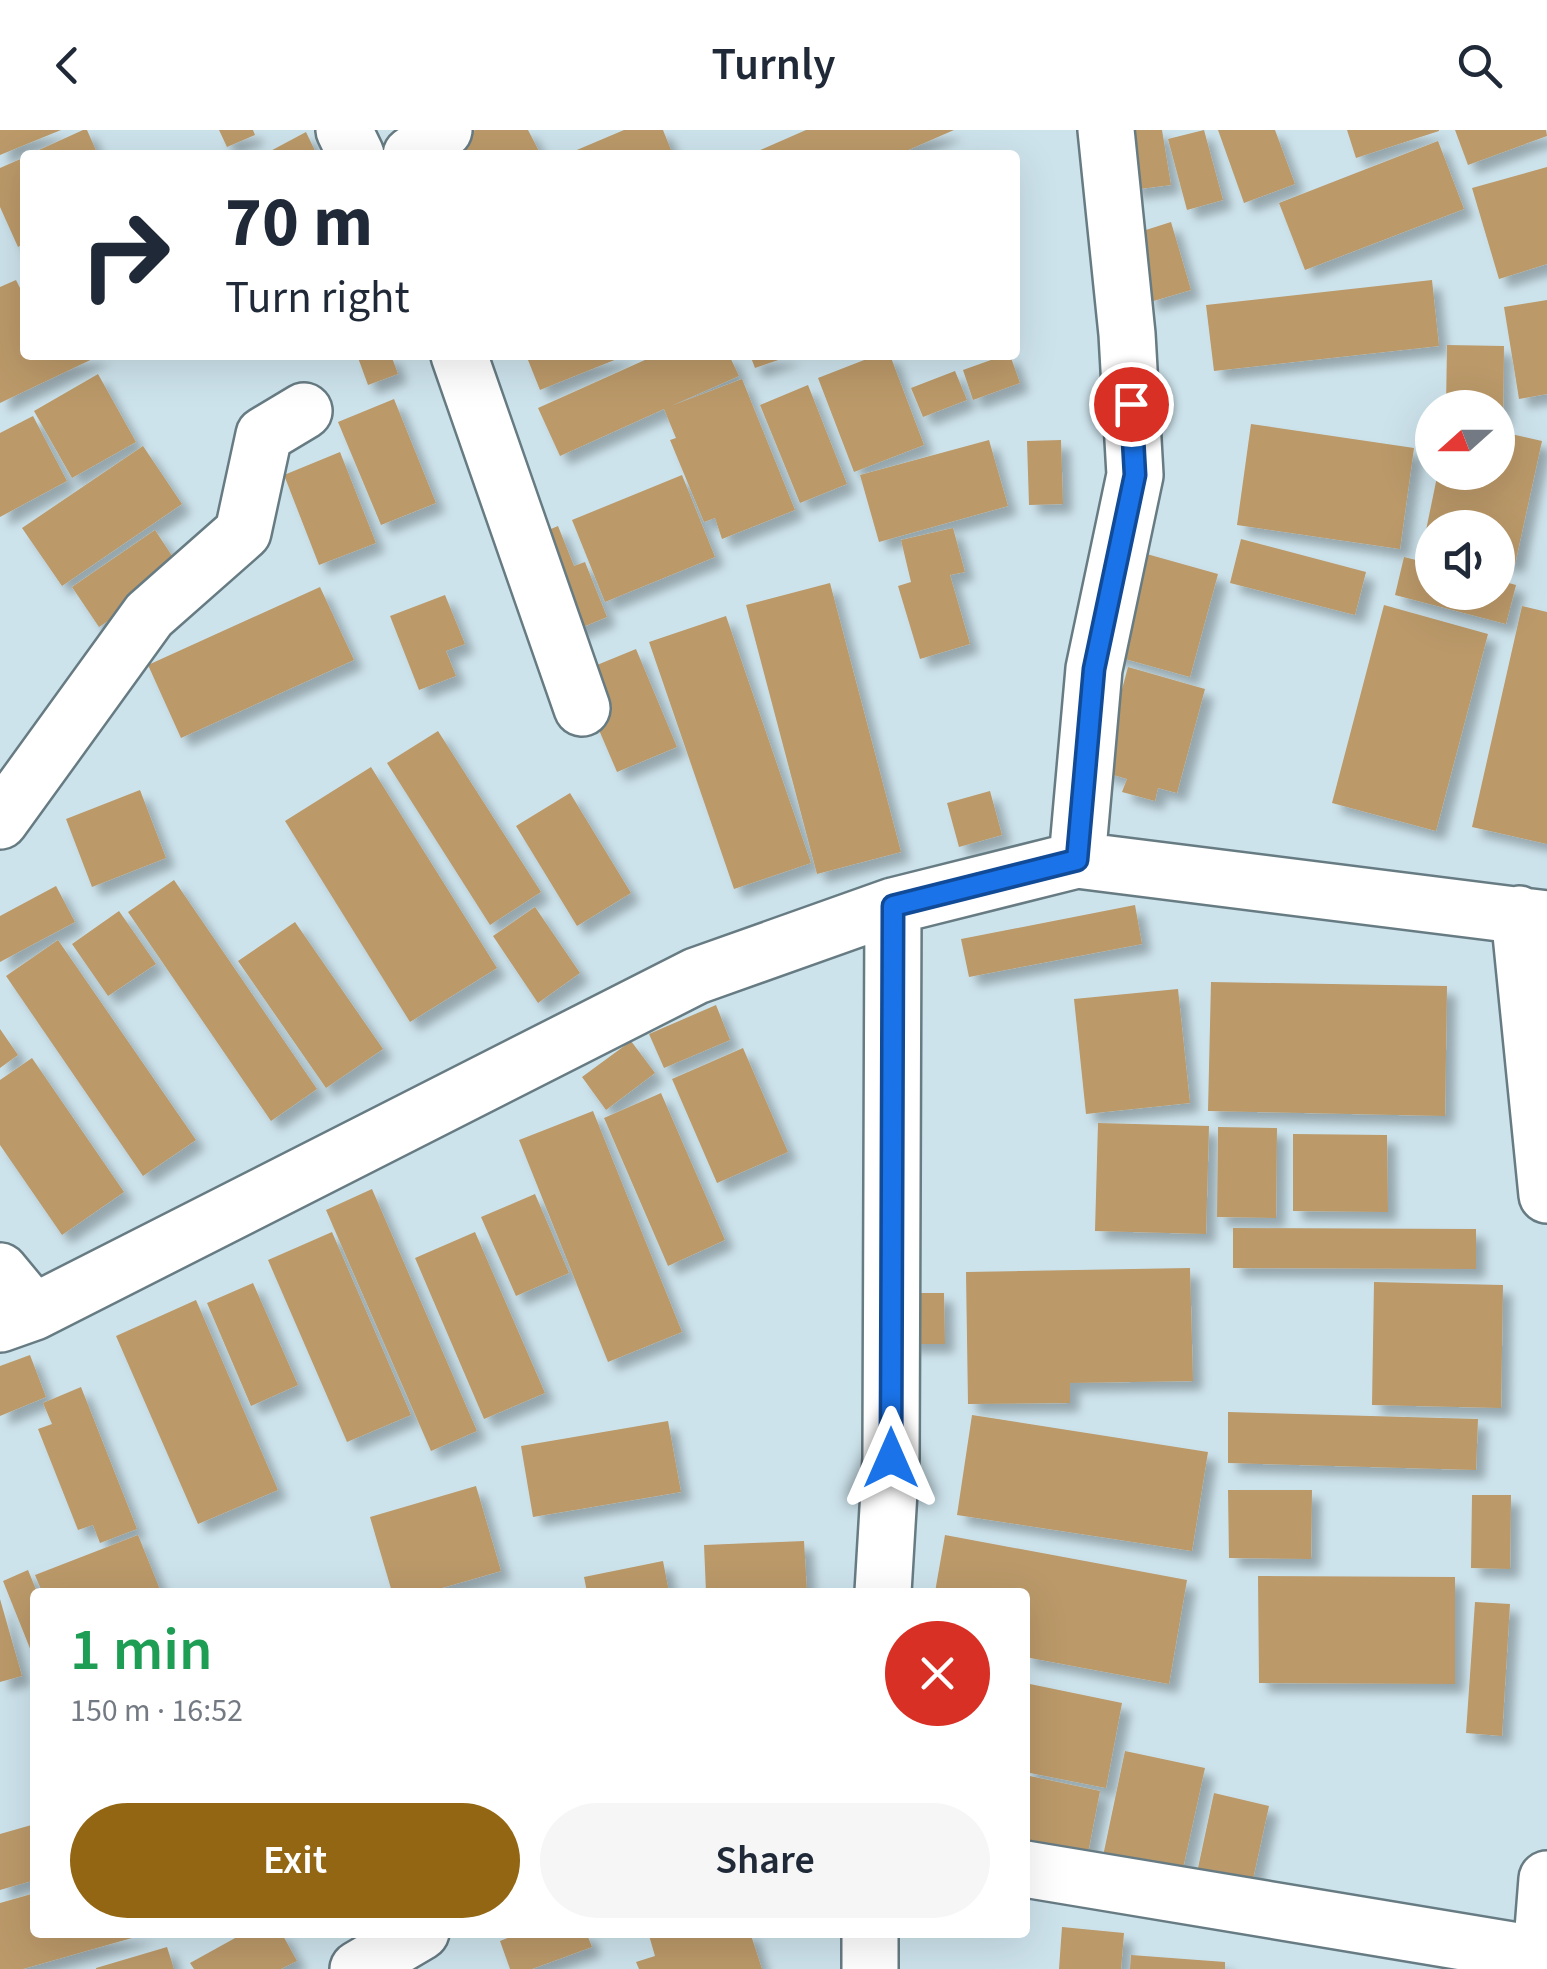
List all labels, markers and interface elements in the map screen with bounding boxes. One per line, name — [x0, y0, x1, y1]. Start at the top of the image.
text: Turnly — [711, 33, 836, 97]
icon: back — [40, 38, 95, 93]
icon: search — [1452, 38, 1507, 93]
text: 70 m — [225, 173, 373, 273]
icon: right — [60, 190, 190, 320]
text: Turn right — [225, 266, 410, 330]
pin — [1089, 362, 1174, 447]
icon: arrive — [1104, 377, 1159, 432]
north arrow — [1415, 390, 1515, 490]
map controls — [1415, 390, 1515, 610]
button: sound — [1415, 510, 1515, 610]
position arrow — [839, 1406, 943, 1510]
text: 1 min — [70, 1608, 213, 1693]
button: close — [885, 1621, 990, 1726]
text: 150 m · 16:52 — [70, 1688, 243, 1734]
button: Exit — [70, 1803, 520, 1918]
button: Share — [540, 1803, 990, 1918]

